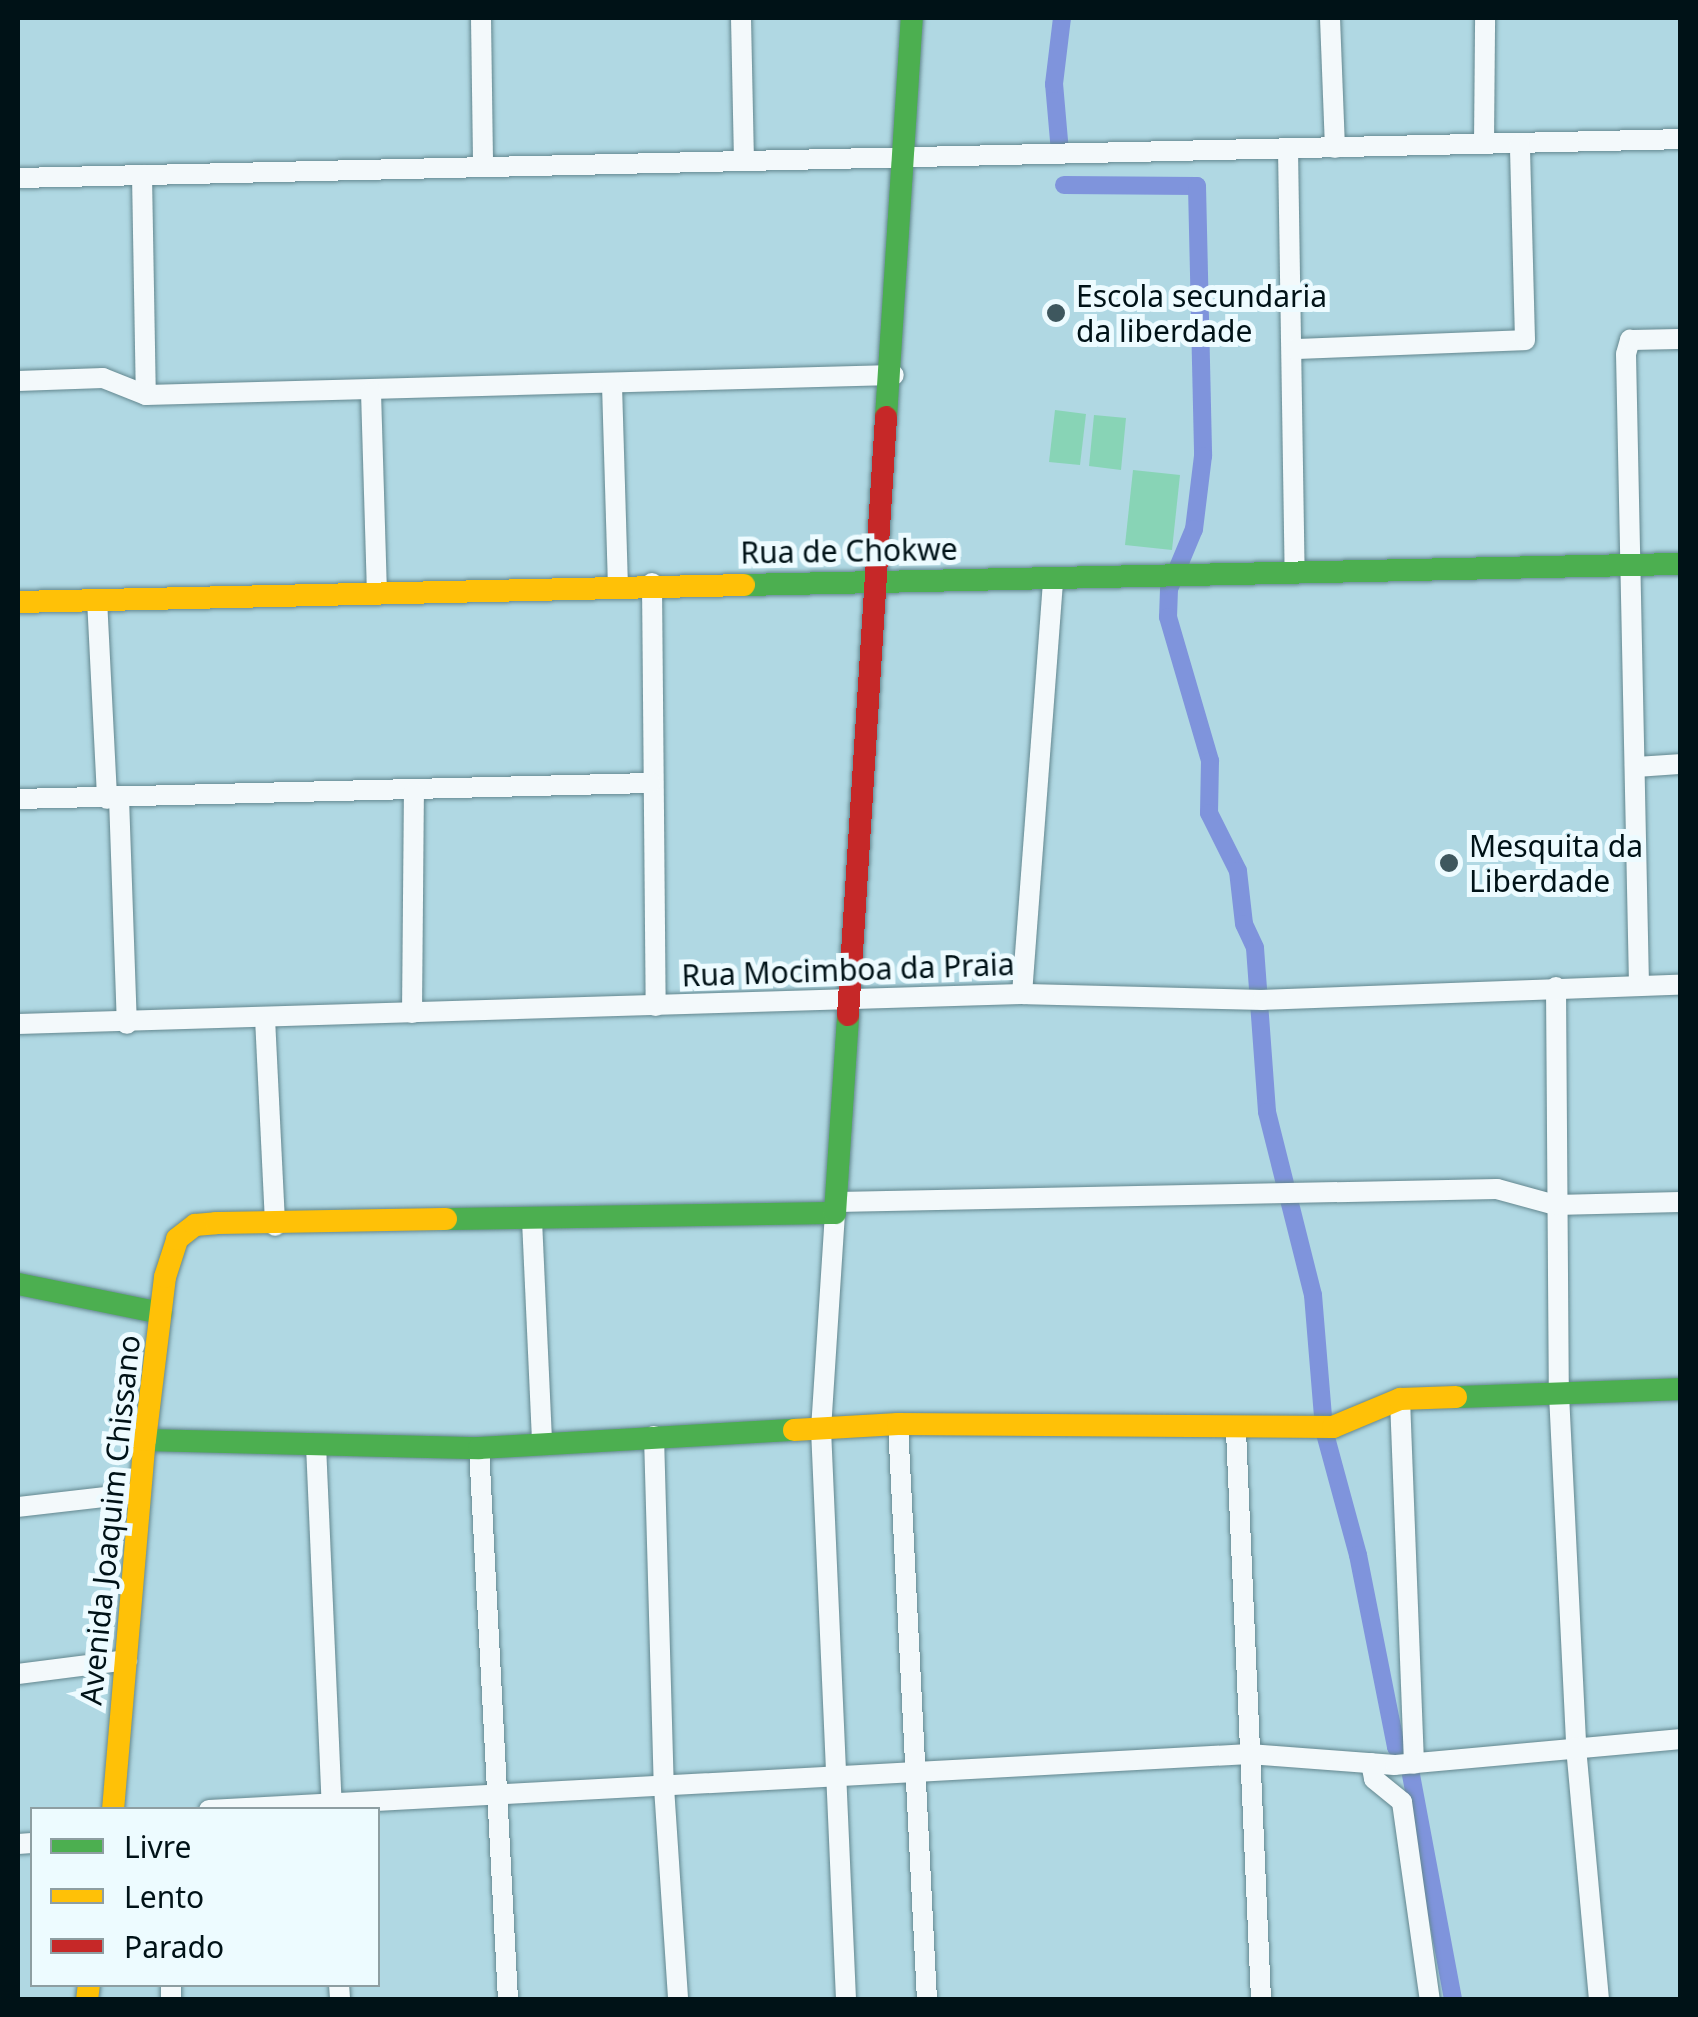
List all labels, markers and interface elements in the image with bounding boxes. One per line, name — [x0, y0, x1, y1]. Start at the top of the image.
place label: Escola secundaria da liberdade — [1076, 278, 1327, 348]
marker: Escola secundaria da liberdade — [1045, 302, 1067, 324]
street label: Rua de Chokwe — [740, 531, 958, 571]
place label: Mesquita da Liberdade — [1469, 828, 1643, 898]
marker: Mesquita da Liberdade — [1438, 852, 1460, 874]
street label: Rua Mocimboa da Praia — [681, 946, 1015, 994]
street label: Avenida Joaquim Chissano — [73, 1333, 147, 1707]
legend — [30, 1807, 380, 1987]
text: Livre — [124, 1826, 191, 1867]
text: Lento — [124, 1876, 204, 1917]
text: Parado — [124, 1926, 224, 1967]

